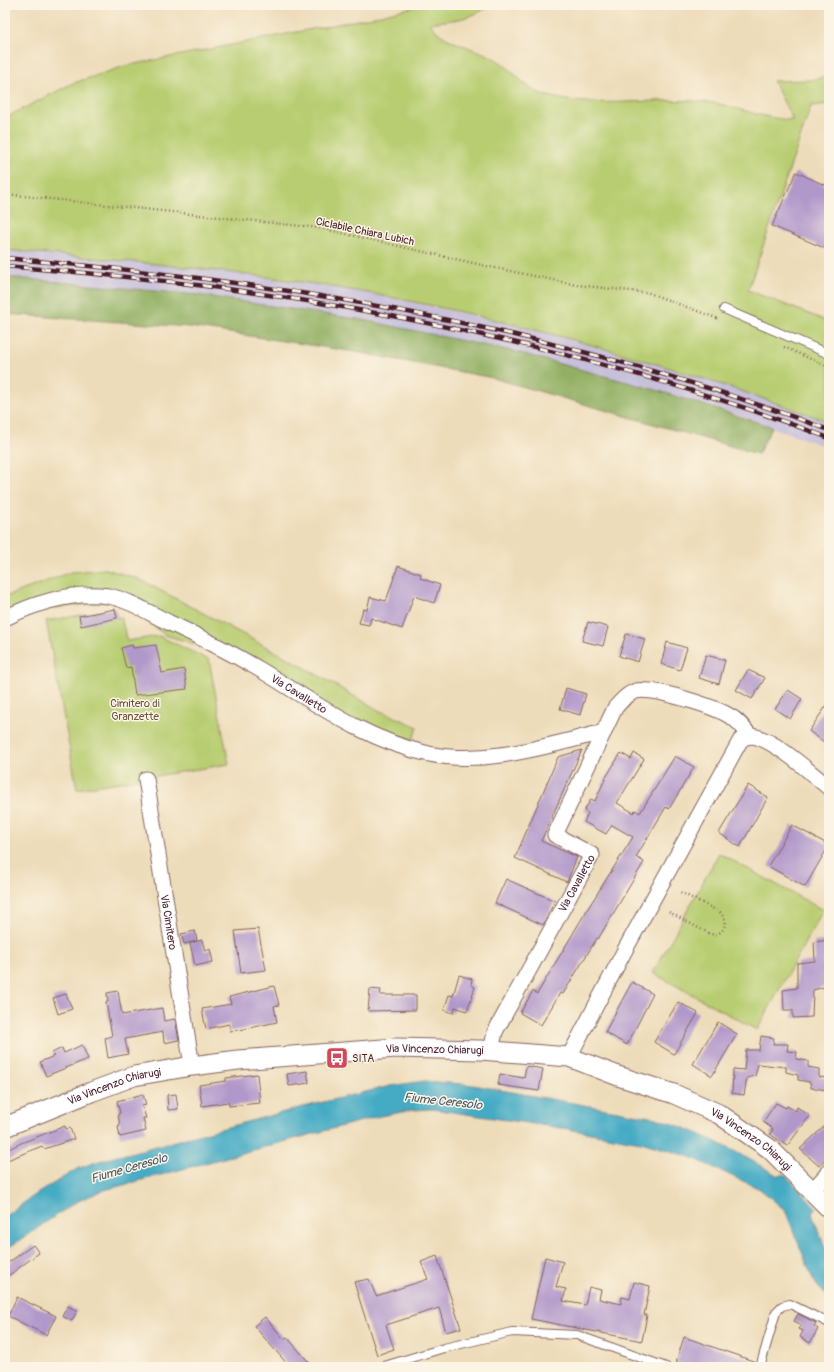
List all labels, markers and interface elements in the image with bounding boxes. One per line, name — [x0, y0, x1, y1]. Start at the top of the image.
street label: Ciclabile Chiara Lubich — [315, 215, 415, 248]
street label: Via Cavalletto — [268, 672, 329, 716]
park label: Cimitero di Granzette — [110, 697, 160, 723]
street label: Via Cavalletto — [556, 852, 598, 915]
street label: Via Cimitero — [158, 894, 179, 951]
street label: Via Vincenzo Chiarugi — [385, 1042, 484, 1057]
bus stop icon: SITA — [324, 1045, 350, 1071]
place label: SITA — [352, 1052, 374, 1065]
street label: Via Vincenzo Chiarugi — [66, 1065, 162, 1108]
water label: Fiume Ceresolo — [403, 1090, 484, 1113]
street label: Via Vincenzo Chiarugi — [709, 1105, 794, 1174]
water label: Fiume Ceresolo — [89, 1150, 170, 1187]

